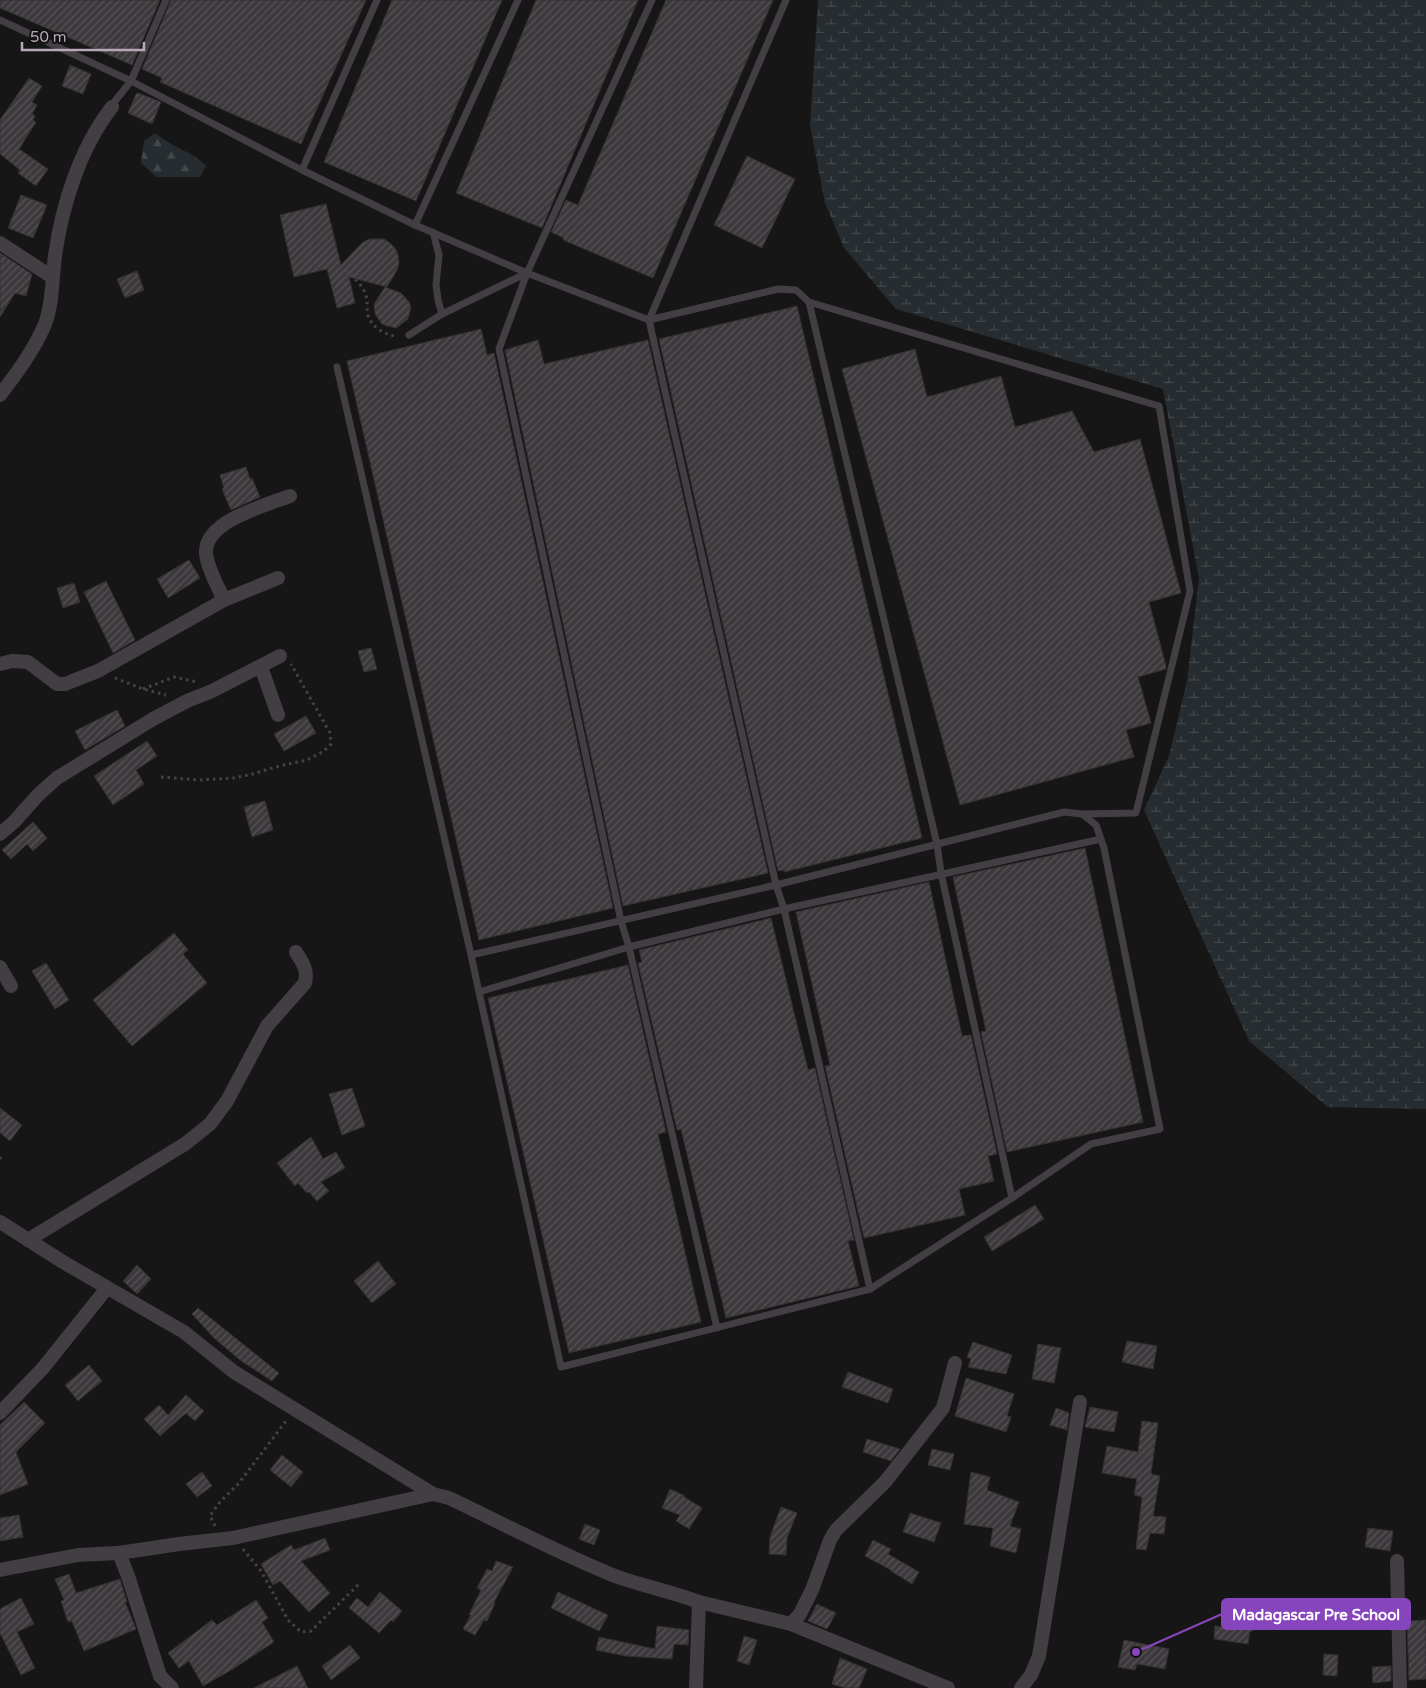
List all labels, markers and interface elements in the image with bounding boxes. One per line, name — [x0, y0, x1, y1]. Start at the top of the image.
scale bar — [22, 20, 145, 52]
text: 50 m — [30, 28, 67, 46]
callout: Madagascar Pre School — [1222, 1599, 1410, 1629]
text: Madagascar Pre School — [1232, 1606, 1400, 1625]

